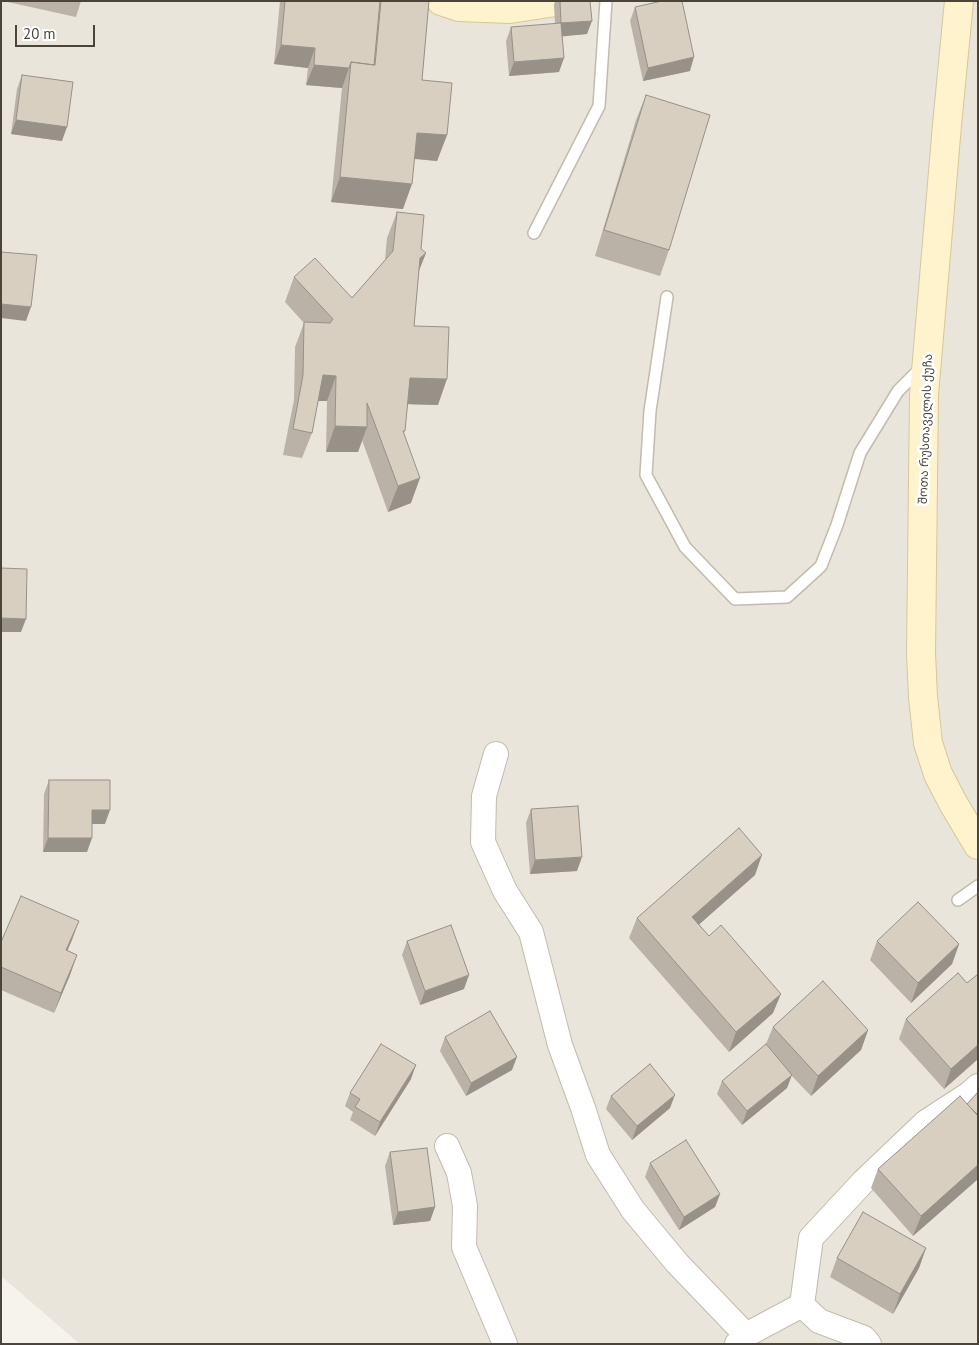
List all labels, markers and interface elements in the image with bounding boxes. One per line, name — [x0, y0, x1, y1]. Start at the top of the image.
scale bar — [18, 15, 98, 47]
text: 20 m — [23, 24, 56, 43]
street label: შოთა რუსთაველის ქუჩა — [916, 354, 936, 504]

